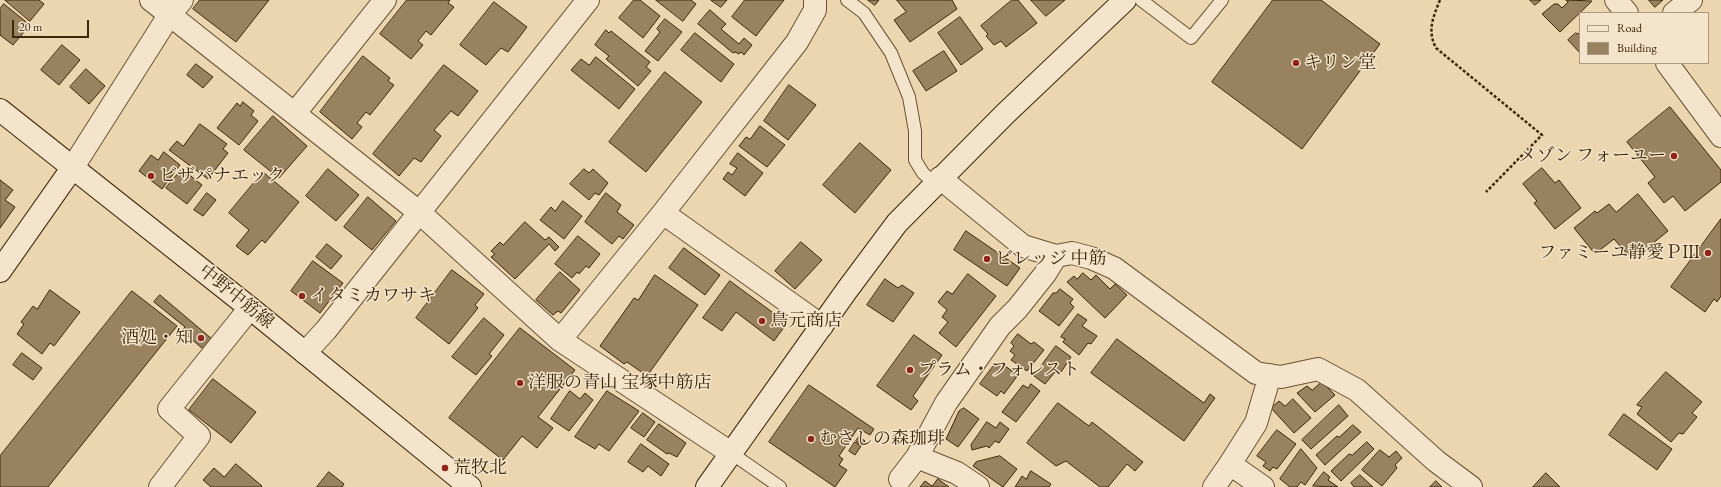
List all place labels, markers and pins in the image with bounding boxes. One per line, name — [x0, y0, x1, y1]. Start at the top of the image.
place label: キリン堂 — [1304, 52, 1376, 74]
marker: キリン堂 — [1291, 58, 1301, 68]
place label: メゾン フォーユー — [1518, 145, 1666, 167]
marker: メゾン フォーユー — [1669, 151, 1679, 161]
place label: ビザパナエック — [159, 165, 285, 187]
marker: ビザパナエック — [146, 171, 156, 181]
place label: ファミーユ静愛ＰⅢ — [1538, 242, 1700, 264]
place label: ビレッジ 中筋 — [995, 248, 1107, 270]
marker: ファミーユ静愛ＰⅢ — [1703, 248, 1713, 258]
marker: ビレッジ 中筋 — [982, 254, 992, 264]
place label: イタミカワサキ — [310, 285, 436, 307]
marker: イタミカワサキ — [297, 291, 307, 301]
place label: 鳥元商店 — [770, 310, 842, 332]
marker: 鳥元商店 — [757, 316, 767, 326]
place label: 酒処・知 — [121, 327, 193, 349]
marker: 酒処・知 — [196, 333, 206, 343]
place label: プラム・フォレスト — [918, 359, 1080, 381]
marker: プラム・フォレスト — [905, 365, 915, 375]
place label: 洋服の青山 宝塚中筋店 — [528, 372, 712, 394]
marker: 洋服の青山 宝塚中筋店 — [515, 378, 525, 388]
place label: むさしの森珈琲 — [819, 428, 945, 450]
marker: むさしの森珈琲 — [806, 434, 816, 444]
place label: 荒牧北 — [453, 457, 507, 479]
marker: 荒牧北 — [440, 463, 450, 473]

